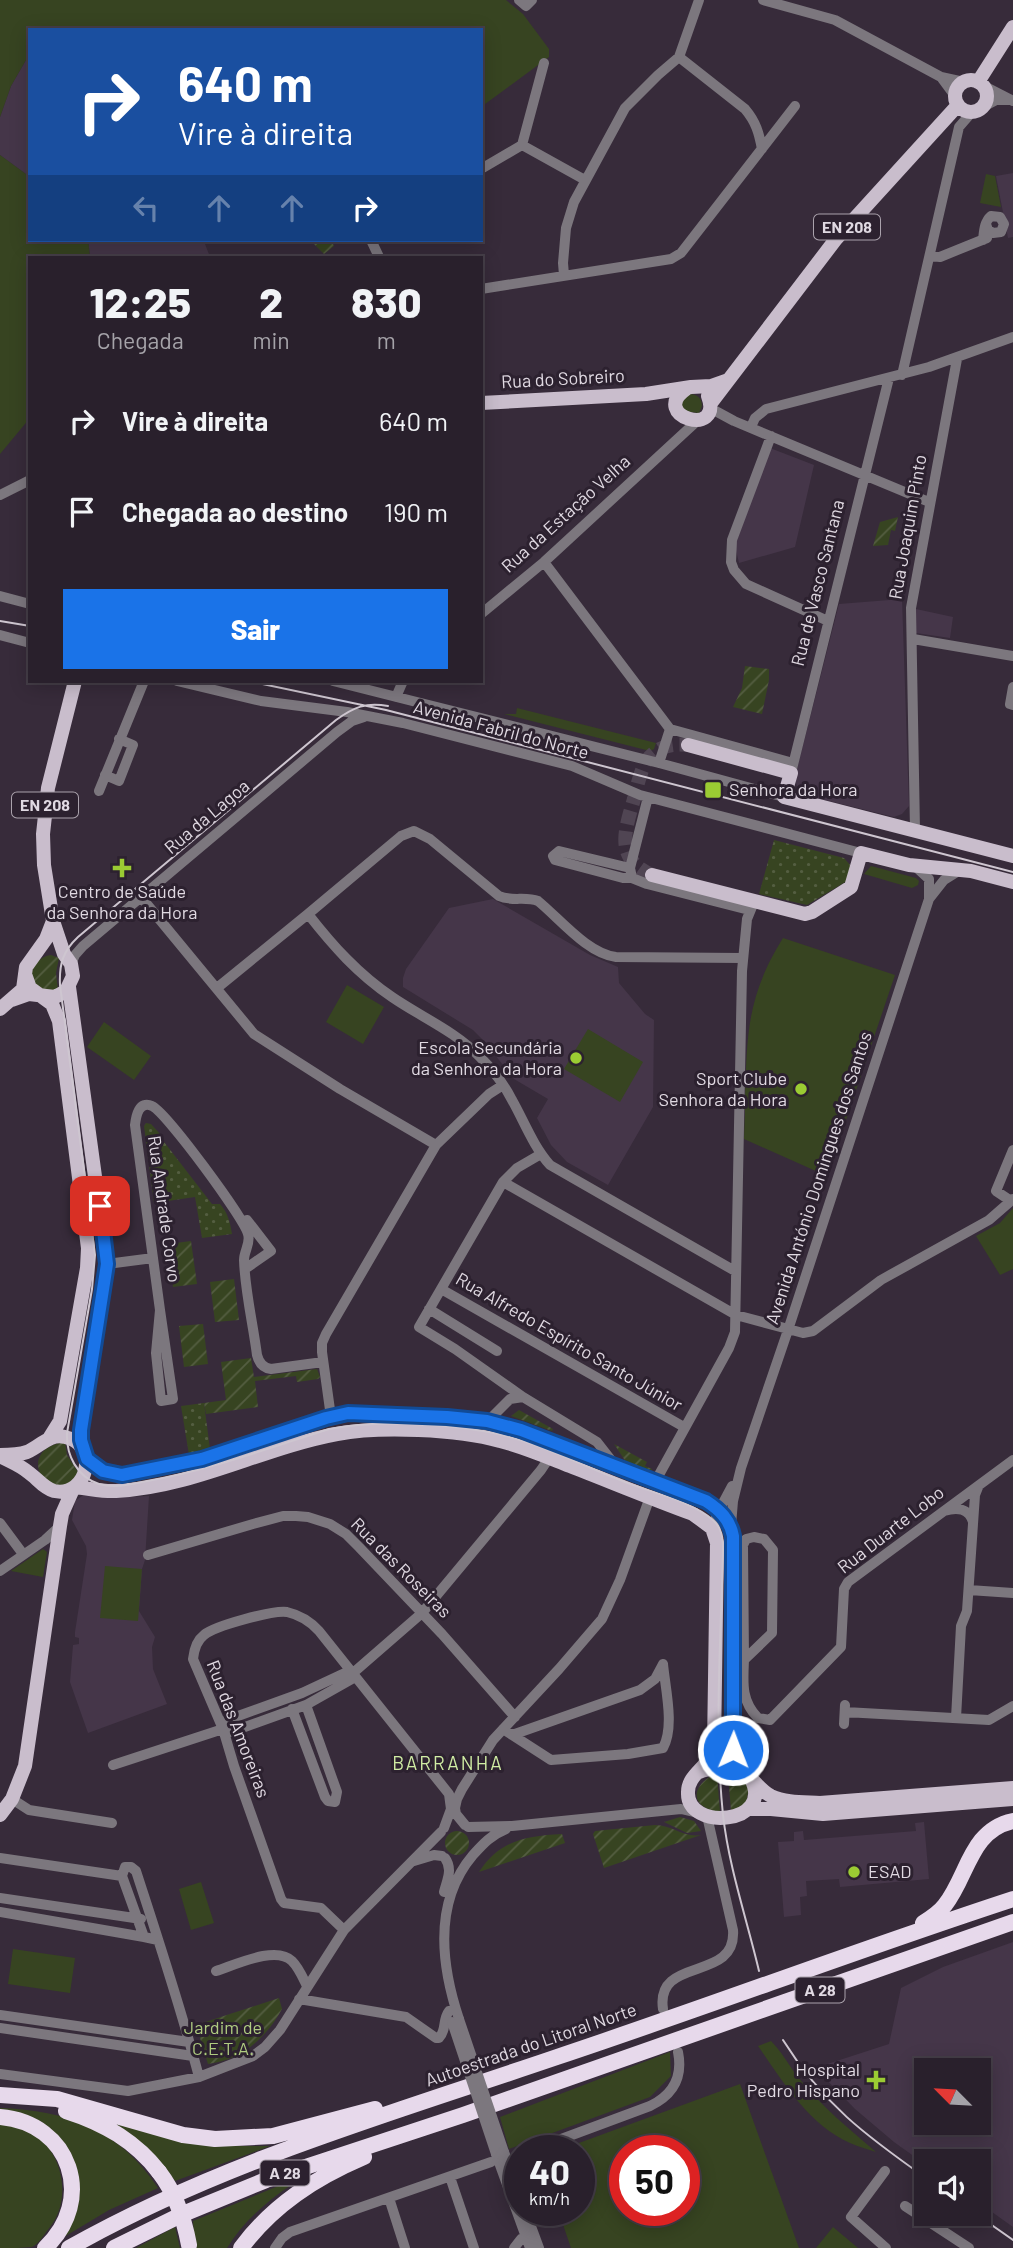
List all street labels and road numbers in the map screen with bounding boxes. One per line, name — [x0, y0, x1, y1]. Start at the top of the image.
road number: EN 208 — [814, 215, 880, 240]
street label: Rua do Sobreiro — [501, 364, 625, 392]
street label: Rua da Estação Velha — [496, 450, 634, 577]
street label: Rua Joaquim Pinto — [883, 453, 931, 601]
street label: Rua de Vasco Santana — [786, 497, 848, 668]
street label: Avenida Fabril do Norte — [411, 695, 591, 763]
street label: Rua da Lagoa — [159, 774, 253, 858]
road number: EN 208 — [12, 792, 78, 818]
street label: Avenida António Domingues dos Santos — [760, 1029, 876, 1327]
street label: Rua Andrade Corvo — [144, 1134, 186, 1284]
street label: Rua Alfredo Espírito Santo Júnior — [452, 1267, 687, 1415]
street label: Rua Duarte Lobo — [833, 1481, 948, 1578]
street label: Rua das Roseiras — [347, 1513, 456, 1622]
street label: Rua das Amoreiras — [203, 1657, 275, 1800]
road number: A 28 — [796, 1978, 844, 2002]
street label: Autoestrada do Litoral Norte — [422, 1998, 639, 2091]
road number: A 28 — [260, 2160, 310, 2186]

